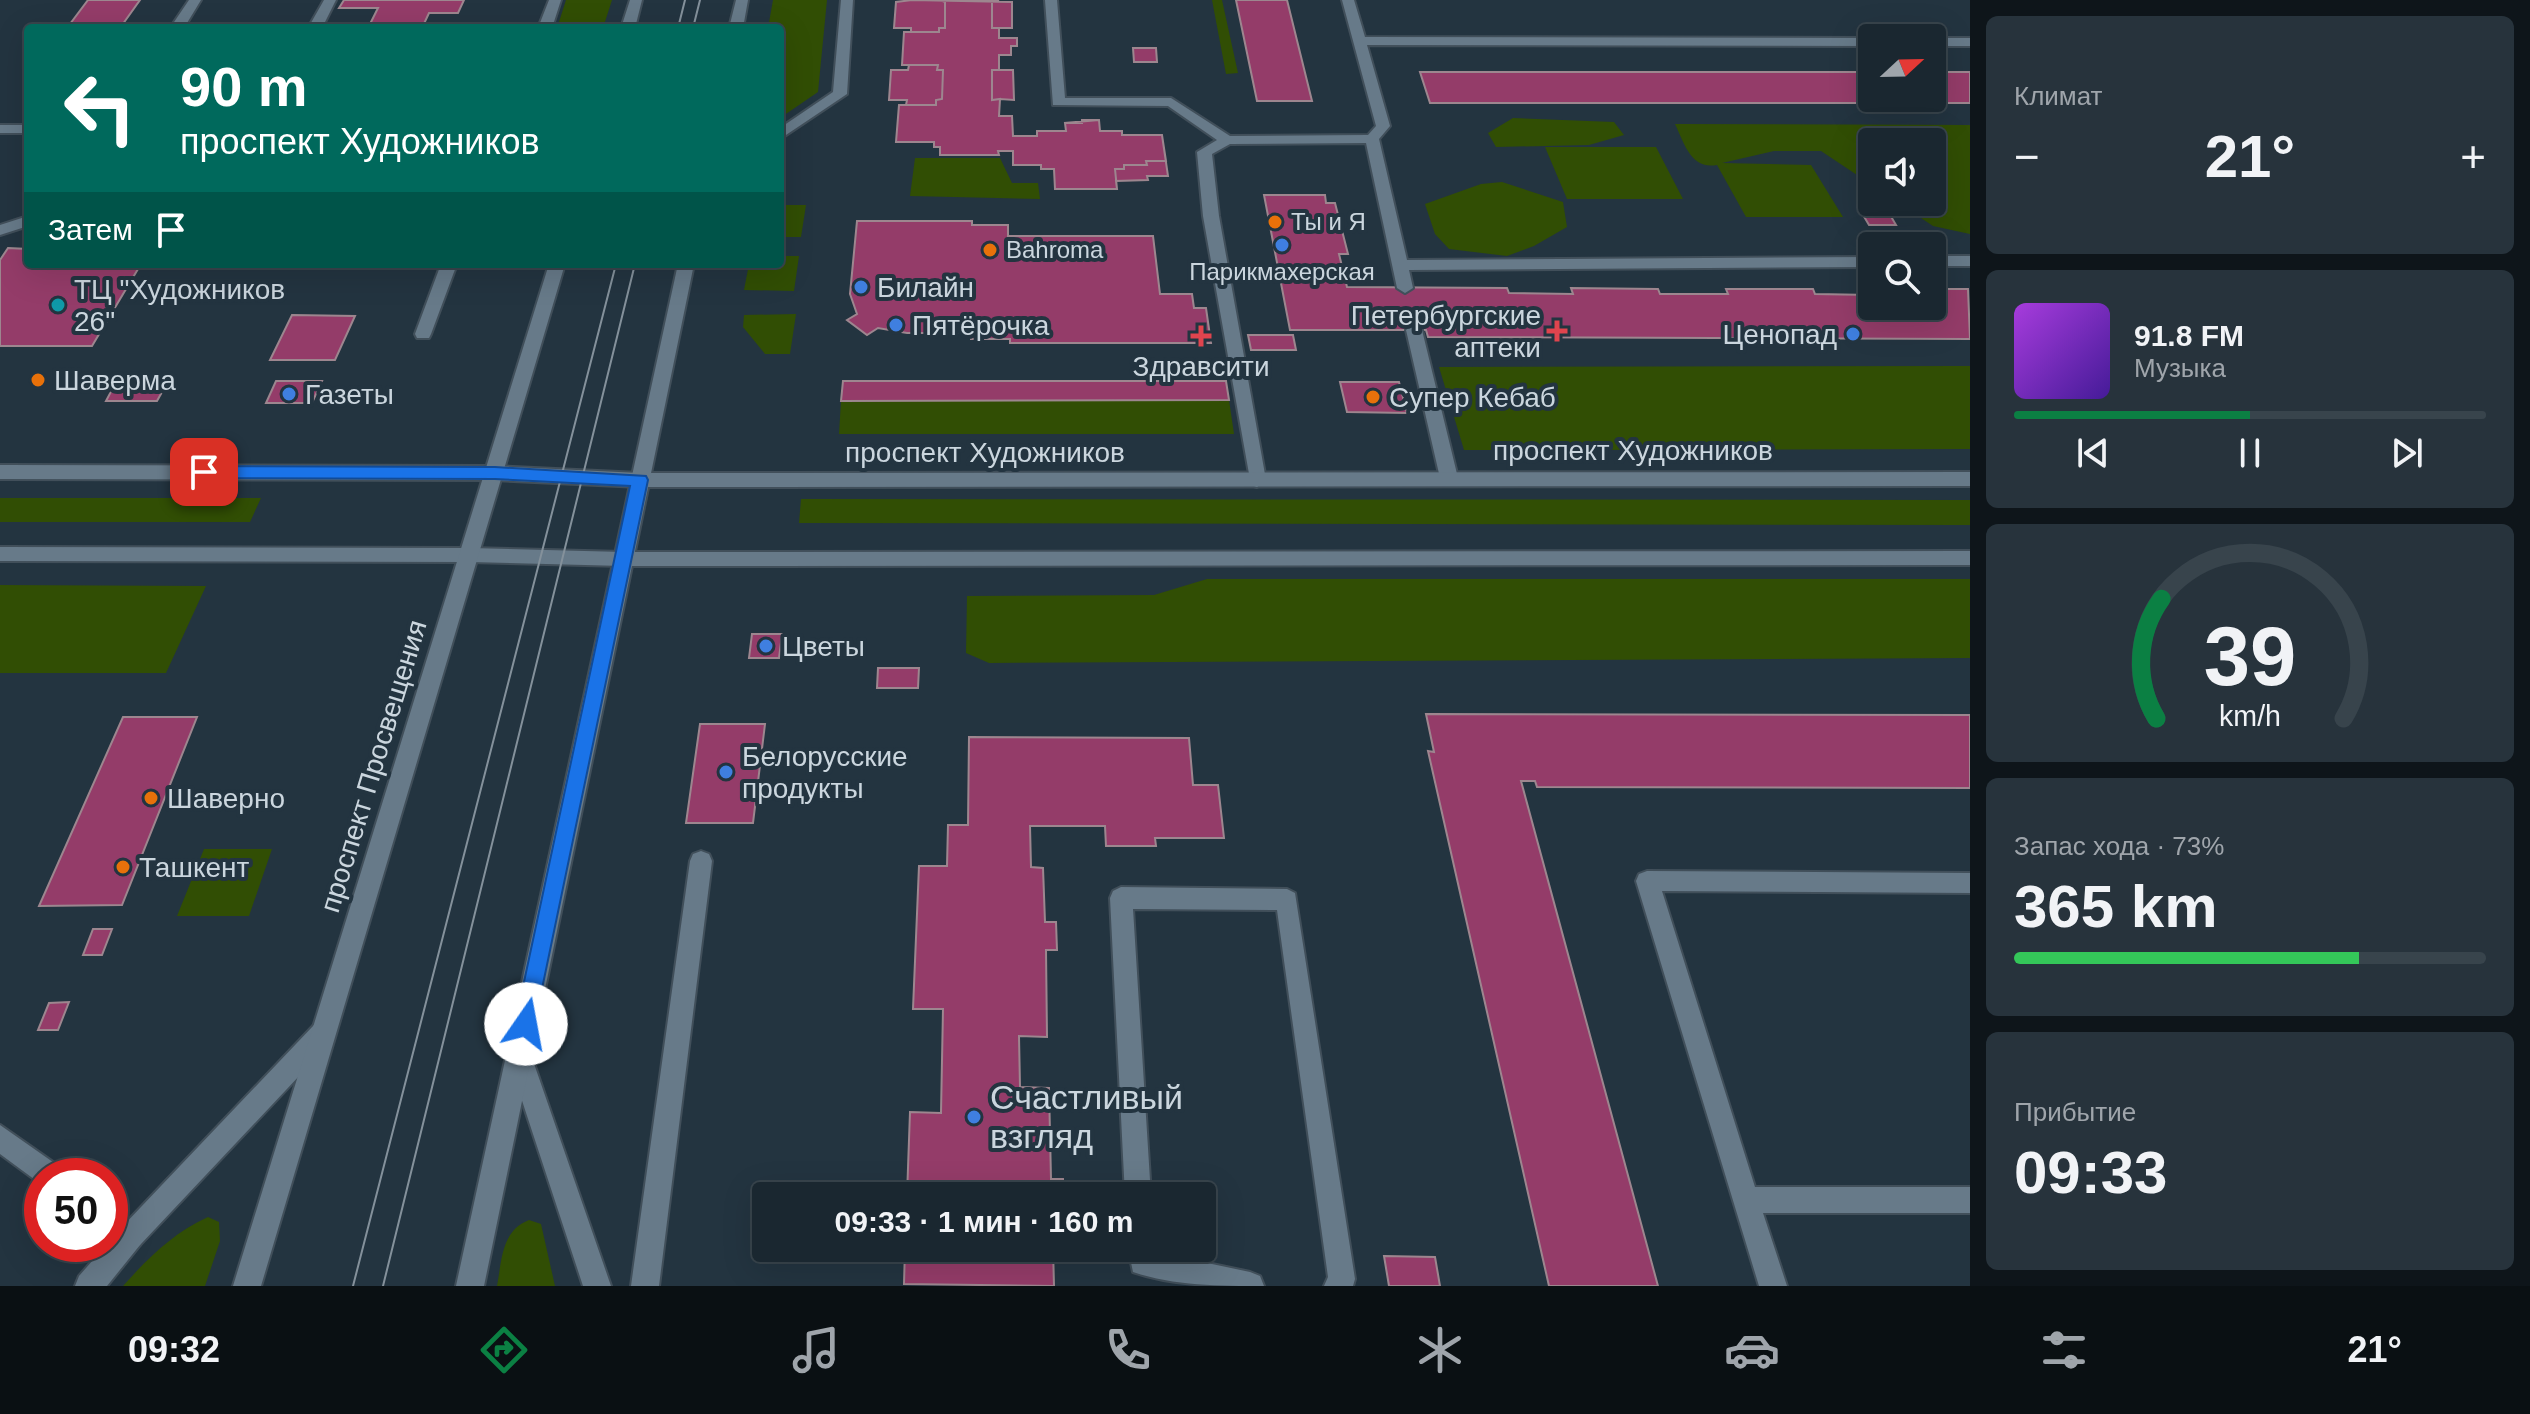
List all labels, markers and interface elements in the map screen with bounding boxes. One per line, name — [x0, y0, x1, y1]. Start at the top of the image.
north arrow — [1858, 24, 1946, 112]
map controls — [1858, 24, 1946, 320]
text: 90 m — [180, 55, 308, 118]
icon: left — [48, 56, 152, 160]
text: Климат — [2014, 81, 2103, 111]
text: проспект Художников — [180, 121, 540, 162]
text: 21° — [2205, 123, 2295, 190]
button: sound — [1858, 128, 1946, 216]
text: − — [2014, 132, 2040, 181]
text: + — [2460, 132, 2486, 181]
icon: arrive — [149, 208, 193, 252]
place label: Ты и Я — [1291, 208, 1366, 235]
text: Затем — [48, 213, 133, 246]
marker: Ты и Я — [1266, 213, 1284, 231]
button: search — [1858, 232, 1946, 320]
place label: Bahroma — [1006, 236, 1104, 263]
marker: Парикмахерская — [1273, 236, 1291, 254]
marker: Bahroma — [981, 241, 999, 259]
place label: Парикмахерская — [1189, 258, 1375, 285]
place label: Билайн — [877, 272, 974, 303]
place label: ТЦ "Художников 26" — [74, 274, 285, 337]
marker: Билайн — [852, 278, 870, 296]
marker: ТЦ "Художников 26" — [49, 296, 67, 314]
place label: Петербургские аптеки — [1351, 300, 1541, 363]
place label: Пятёрочка — [912, 310, 1050, 341]
marker: Пятёрочка — [887, 316, 905, 334]
place label: Ценопад — [1723, 319, 1837, 350]
text: 91.8 FM — [2134, 319, 2244, 352]
marker: Петербургские аптеки — [1548, 322, 1566, 340]
marker: Ценопад — [1844, 325, 1862, 343]
marker: Здравсити — [1192, 327, 1210, 345]
place label: Здравсити — [1132, 351, 1270, 382]
text: Музыка — [2134, 353, 2226, 383]
place label: Шаверма — [54, 365, 176, 396]
marker: Шаверма — [29, 371, 47, 389]
place label: Газеты — [305, 379, 394, 410]
place label: Супер Кебаб — [1389, 382, 1556, 413]
marker: Газеты — [280, 385, 298, 403]
marker: Супер Кебаб — [1364, 388, 1382, 406]
icon: previous — [2071, 431, 2115, 475]
icon: pause — [2228, 431, 2272, 475]
icon: next — [2385, 431, 2429, 475]
street label: проспект Художников — [1493, 435, 1773, 466]
street label: проспект Художников — [845, 437, 1125, 468]
pin — [170, 438, 238, 506]
icon: arrive — [182, 450, 226, 494]
text: 39 — [2204, 610, 2296, 703]
street label: проспект Просвещения — [314, 616, 433, 916]
place label: Цветы — [782, 631, 865, 662]
marker: Цветы — [757, 637, 775, 655]
text: km/h — [2219, 700, 2281, 732]
place label: Белорусские продукты — [742, 741, 908, 804]
marker: Белорусские продукты — [717, 763, 735, 781]
place label: Шаверно — [167, 783, 285, 814]
marker: Шаверно — [142, 789, 160, 807]
text: Запас хода · 73% — [2014, 831, 2224, 861]
place label: Ташкент — [139, 852, 249, 883]
marker: Ташкент — [114, 858, 132, 876]
text: 365 km — [2014, 873, 2218, 940]
position arrow — [484, 982, 568, 1066]
place label: Счастливый взгляд — [990, 1078, 1183, 1155]
text: Прибытие — [2014, 1097, 2136, 1127]
marker: Счастливый взгляд — [965, 1108, 983, 1126]
text: 09:33 — [2014, 1139, 2167, 1206]
speed limit sign: 50 — [24, 1158, 128, 1262]
text: 09:33 · 1 мин · 160 m — [835, 1205, 1133, 1238]
icon: directions — [476, 1322, 532, 1378]
icon: music — [788, 1322, 844, 1378]
icon: phone — [1100, 1322, 1156, 1378]
icon: climate — [1412, 1322, 1468, 1378]
icon: car — [1724, 1322, 1780, 1378]
icon: filters — [2036, 1322, 2092, 1378]
text: 09:32 — [128, 1329, 220, 1370]
text: 21° — [2347, 1329, 2402, 1370]

